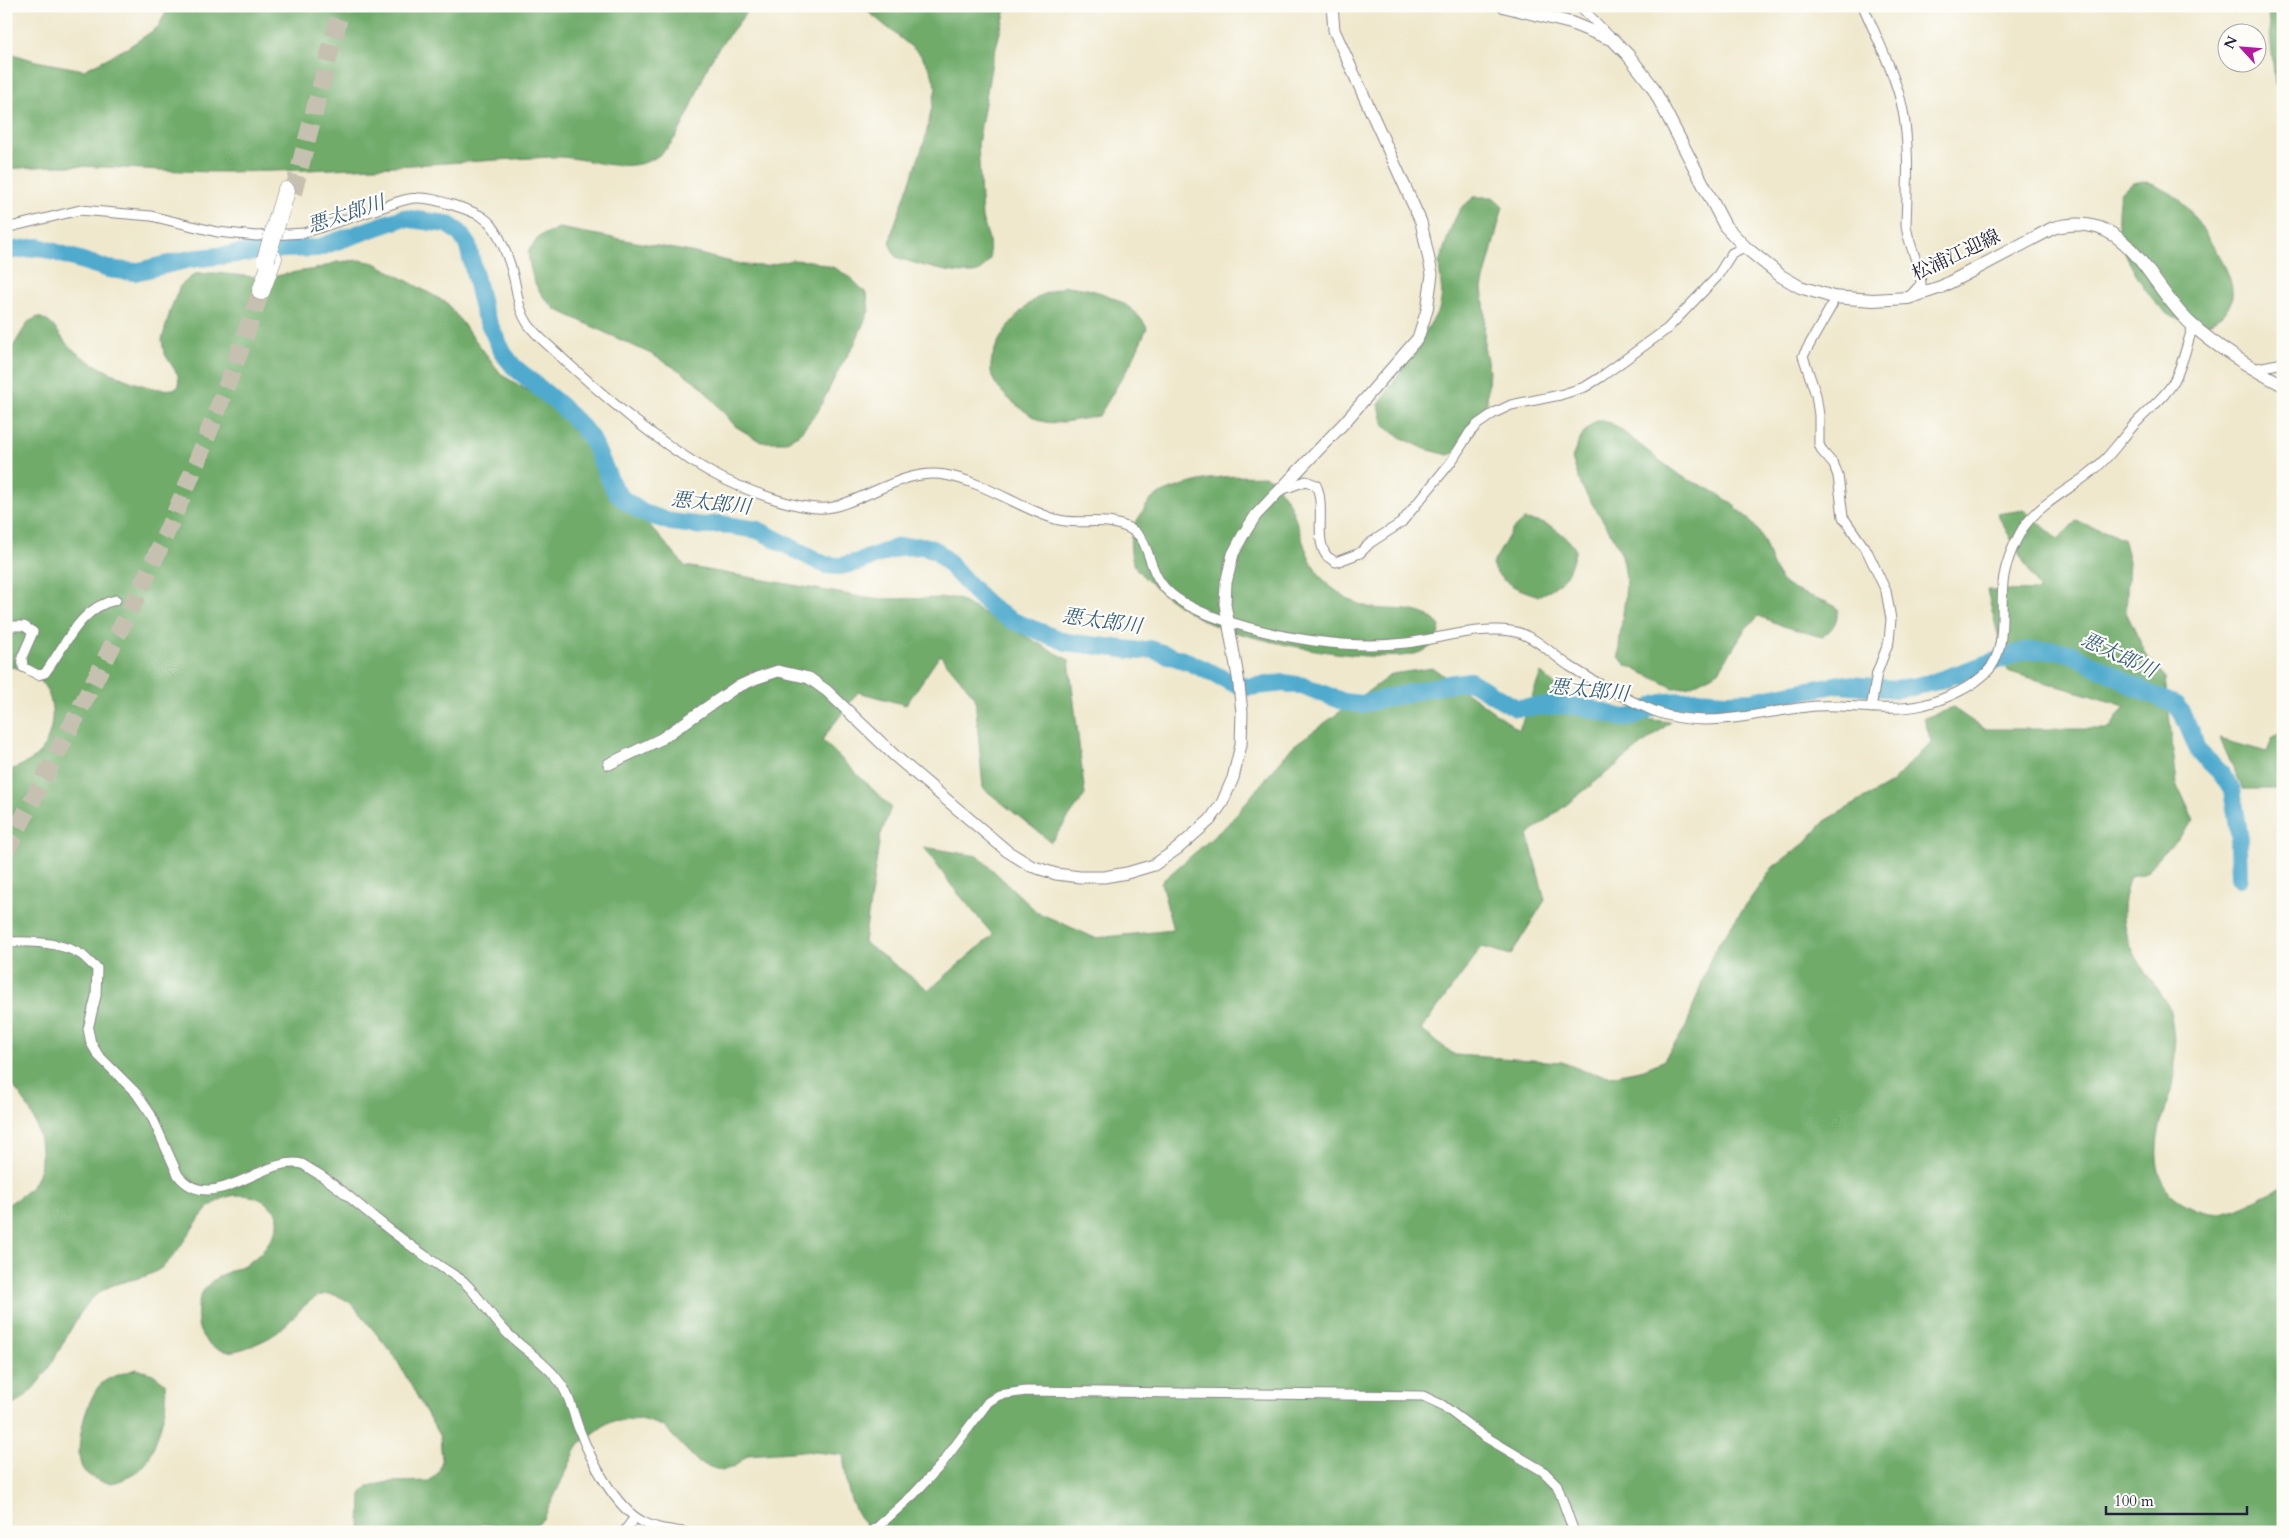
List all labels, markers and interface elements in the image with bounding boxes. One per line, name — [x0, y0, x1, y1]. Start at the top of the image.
north arrow — [2216, 22, 2266, 72]
text: N — [2220, 33, 2242, 52]
water label: 悪太郎川 — [304, 188, 390, 239]
street label: 松浦江迎線 — [1907, 223, 2005, 287]
water label: 悪太郎川 — [670, 485, 754, 521]
water label: 悪太郎川 — [1061, 602, 1145, 640]
water label: 悪太郎川 — [2077, 626, 2163, 685]
water label: 悪太郎川 — [1548, 672, 1632, 708]
scale bar — [2106, 1483, 2248, 1515]
text: 100 m — [2114, 1491, 2154, 1511]

